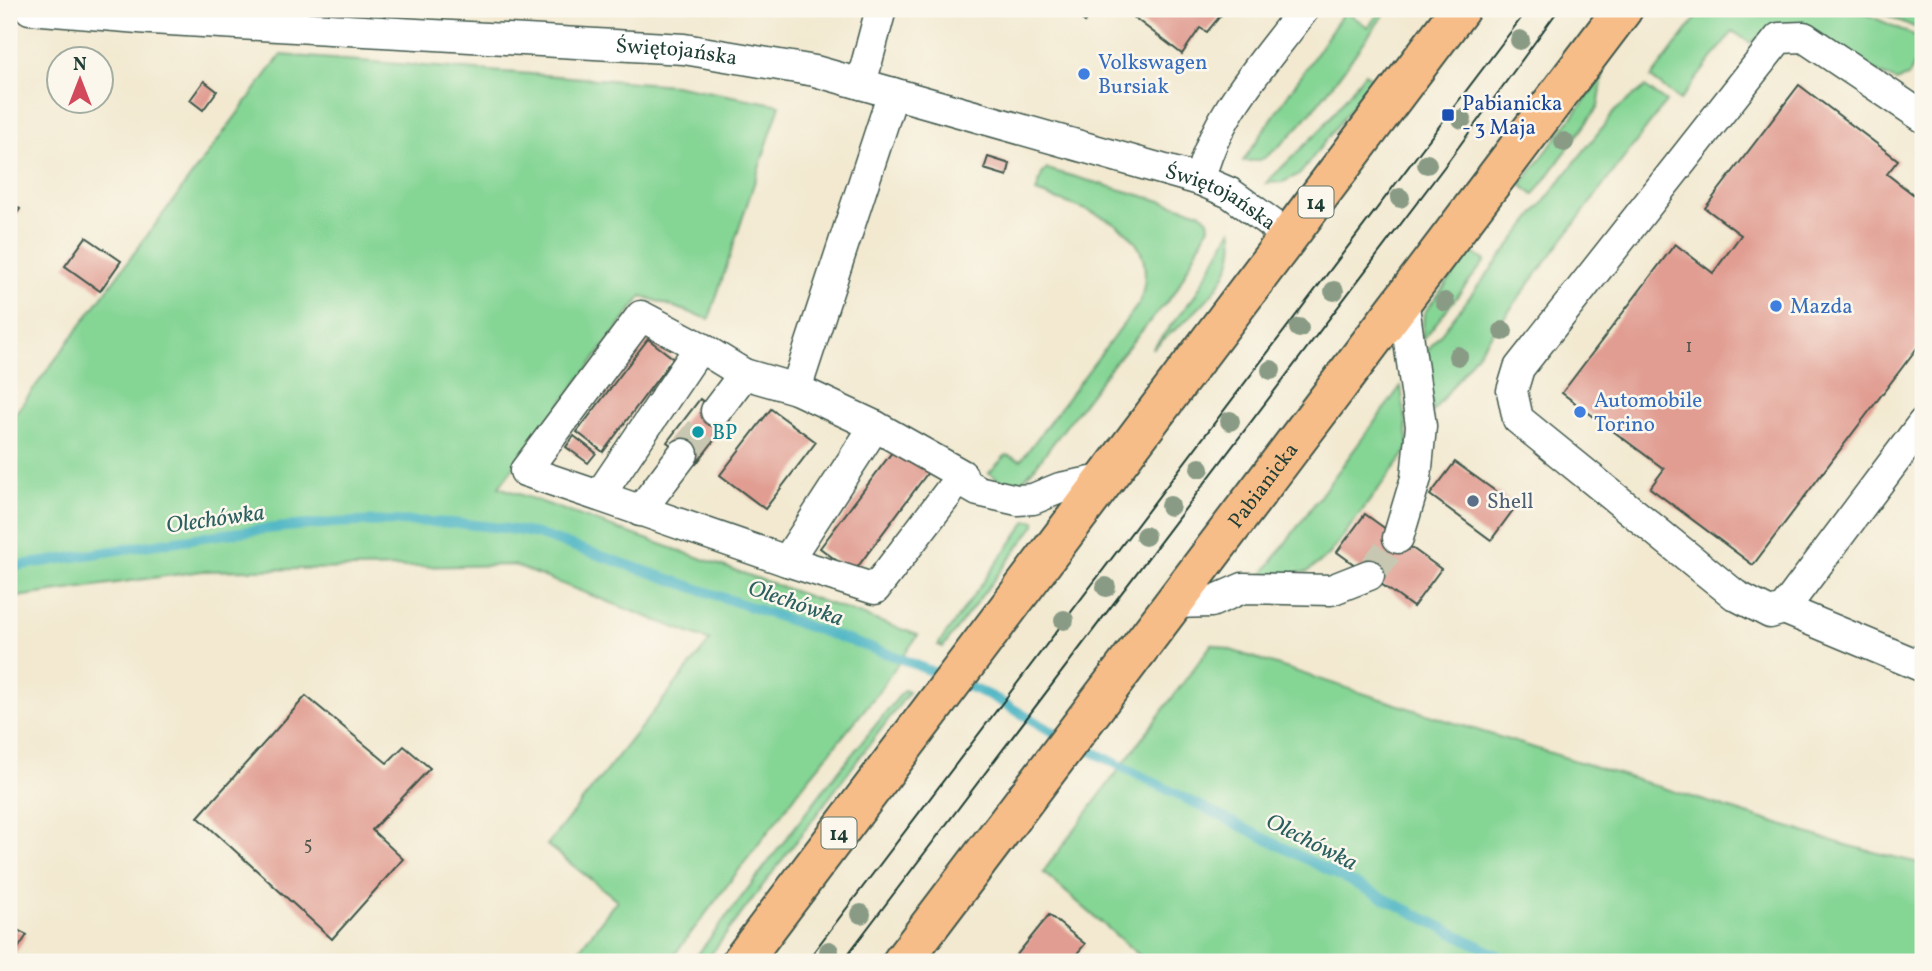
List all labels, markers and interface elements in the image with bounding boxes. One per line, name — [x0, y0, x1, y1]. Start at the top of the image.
street label: Świętojańska — [615, 32, 739, 74]
north arrow — [46, 46, 116, 116]
place label: Volkswagen Bursiak — [1098, 49, 1208, 102]
text: N — [73, 52, 87, 78]
marker: Volkswagen Bursiak — [1076, 66, 1092, 82]
place label: Pabianicka - 3 Maja — [1462, 90, 1563, 143]
marker: Pabianicka - 3 Maja — [1440, 107, 1456, 123]
street label: Świętojańska — [1162, 158, 1281, 238]
road number: 14 — [1298, 186, 1334, 218]
place label: Mazda — [1790, 293, 1853, 322]
marker: Mazda — [1768, 298, 1784, 314]
house number: 1 — [1686, 335, 1692, 360]
place label: Automobile Torino — [1594, 387, 1702, 440]
marker: Automobile Torino — [1572, 404, 1588, 420]
place label: BP — [712, 419, 737, 448]
marker: BP — [690, 424, 706, 440]
street label: Pabianicka — [1222, 437, 1306, 535]
place label: Shell — [1487, 488, 1534, 517]
marker: Shell — [1465, 493, 1481, 509]
water label: Olechówka — [164, 497, 267, 543]
water label: Olechówka — [743, 573, 848, 635]
water label: Olechówka — [1260, 806, 1363, 880]
road number: 14 — [822, 818, 856, 848]
house number: 5 — [304, 833, 312, 858]

